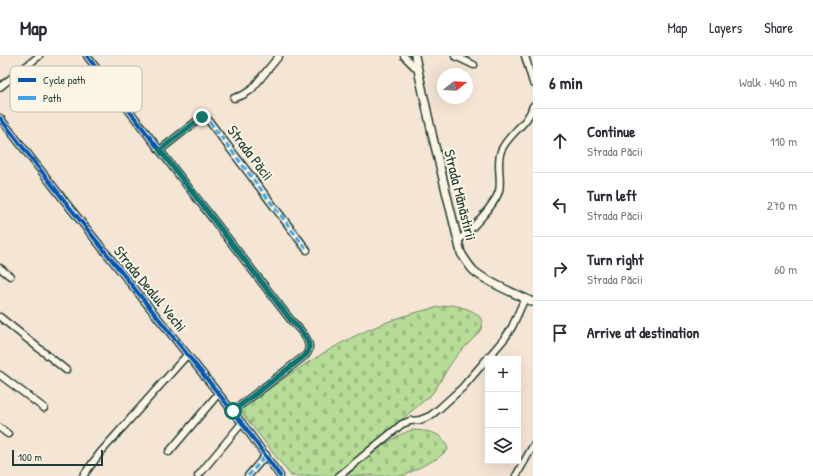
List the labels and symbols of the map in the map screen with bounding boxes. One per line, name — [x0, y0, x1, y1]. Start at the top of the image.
legend — [10, 66, 142, 112]
north arrow — [437, 68, 473, 104]
text: Cycle path — [43, 73, 86, 87]
text: Path — [43, 91, 61, 105]
route end — [193, 108, 211, 126]
street label: Strada Păcii — [223, 121, 278, 185]
street label: Strada Mănăstirii — [439, 147, 482, 243]
street label: Strada Dealul Vechi — [109, 241, 192, 336]
route start — [224, 402, 242, 420]
scale bar — [12, 448, 103, 467]

